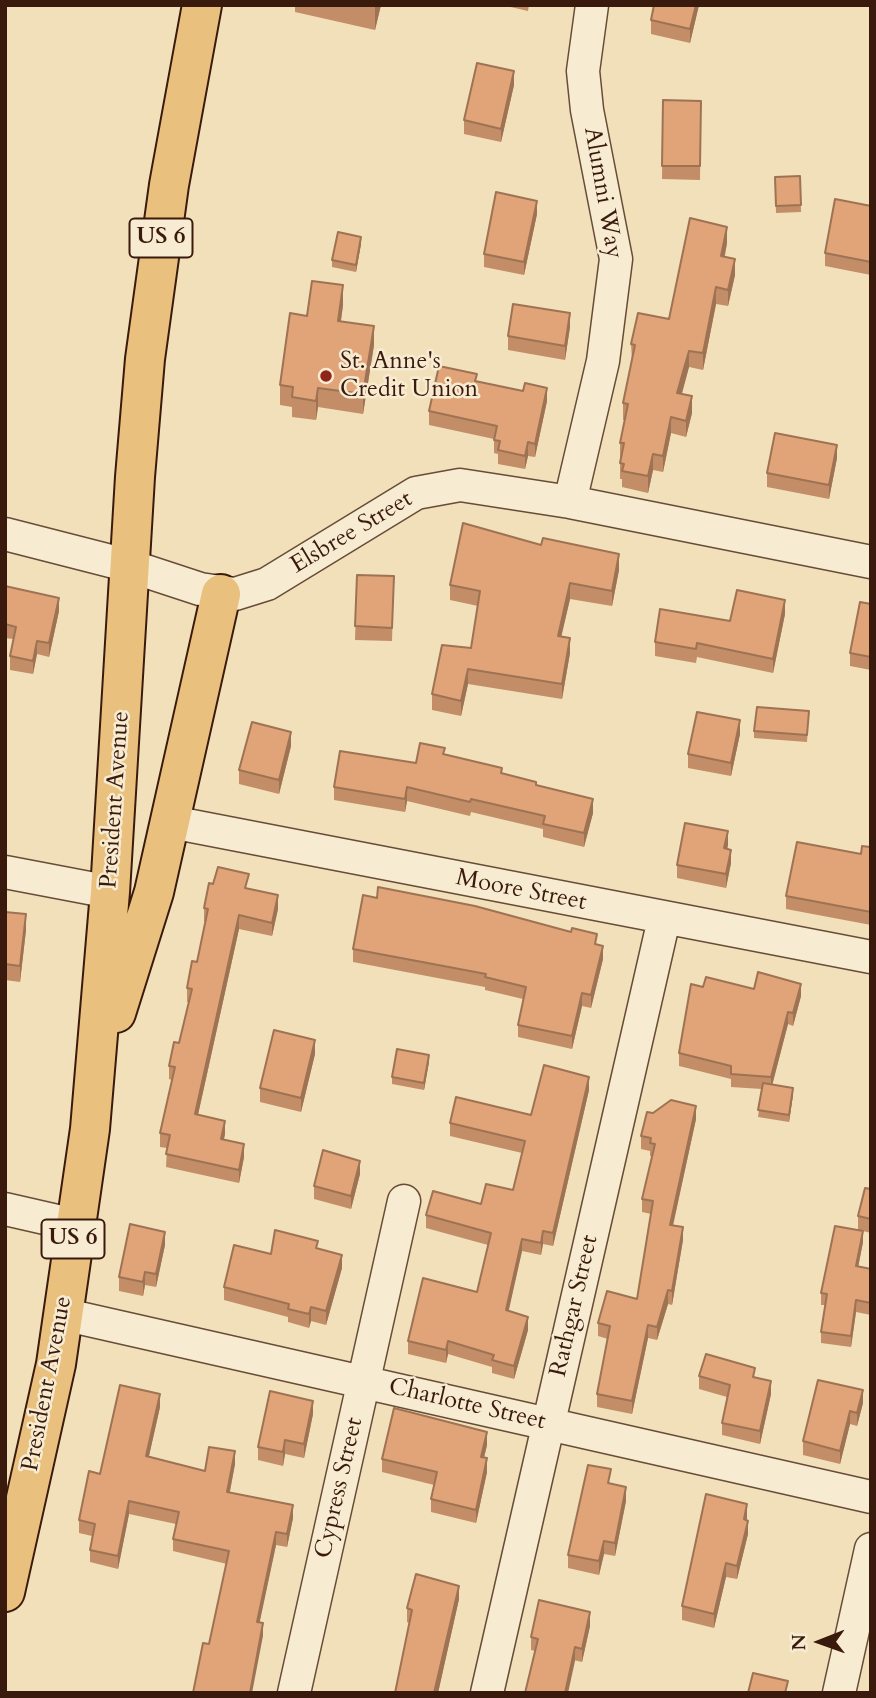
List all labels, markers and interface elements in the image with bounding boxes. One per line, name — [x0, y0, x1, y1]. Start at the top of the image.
street label: Alumni Way — [576, 125, 628, 261]
road number: US 6 — [130, 218, 192, 258]
place label: St. Anne's Credit Union — [340, 348, 478, 404]
marker: St. Anne's Credit Union — [318, 368, 334, 384]
street label: Elsbree Street — [286, 485, 418, 581]
street label: President Avenue — [95, 710, 137, 890]
street label: Moore Street — [453, 864, 589, 918]
road number: US 6 — [42, 1220, 104, 1258]
street label: Rathgar Street — [545, 1232, 605, 1380]
street label: President Avenue — [17, 1294, 79, 1474]
street label: Charlotte Street — [386, 1373, 548, 1437]
street label: Cypress Street — [310, 1415, 370, 1561]
north arrow — [785, 1607, 855, 1677]
text: N — [786, 1634, 812, 1651]

